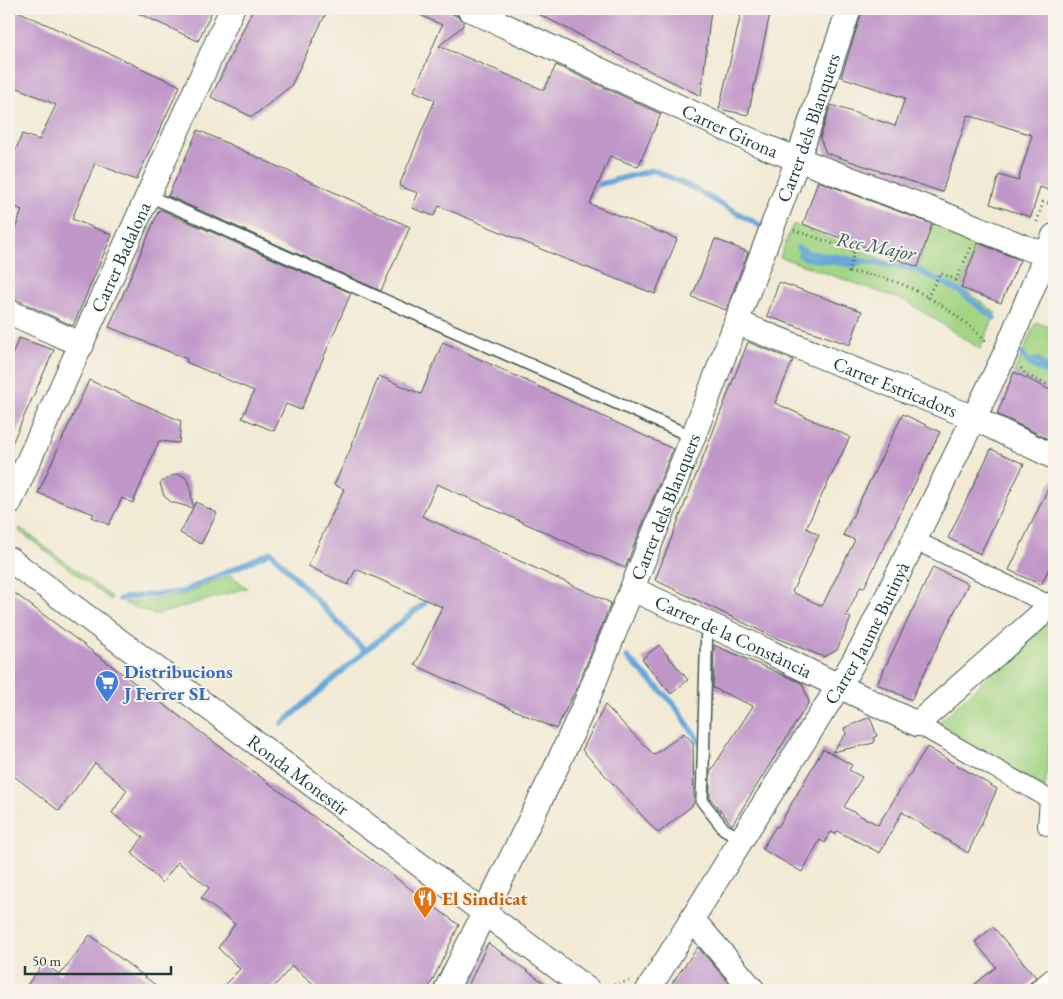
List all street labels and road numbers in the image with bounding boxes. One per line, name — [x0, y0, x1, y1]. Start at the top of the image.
street label: Carrer dels Blanquers — [771, 50, 846, 206]
street label: Carrer Girona — [678, 98, 782, 164]
street label: Carrer Badalona — [85, 197, 157, 316]
street label: Carrer Estricadors — [830, 351, 961, 423]
street label: Carrer dels Blanquers — [625, 430, 706, 584]
street label: Carrer Jaume Butinyà — [819, 557, 915, 709]
street label: Carrer de la Constància — [651, 589, 817, 684]
street label: Ronda Monestir — [242, 729, 355, 821]

